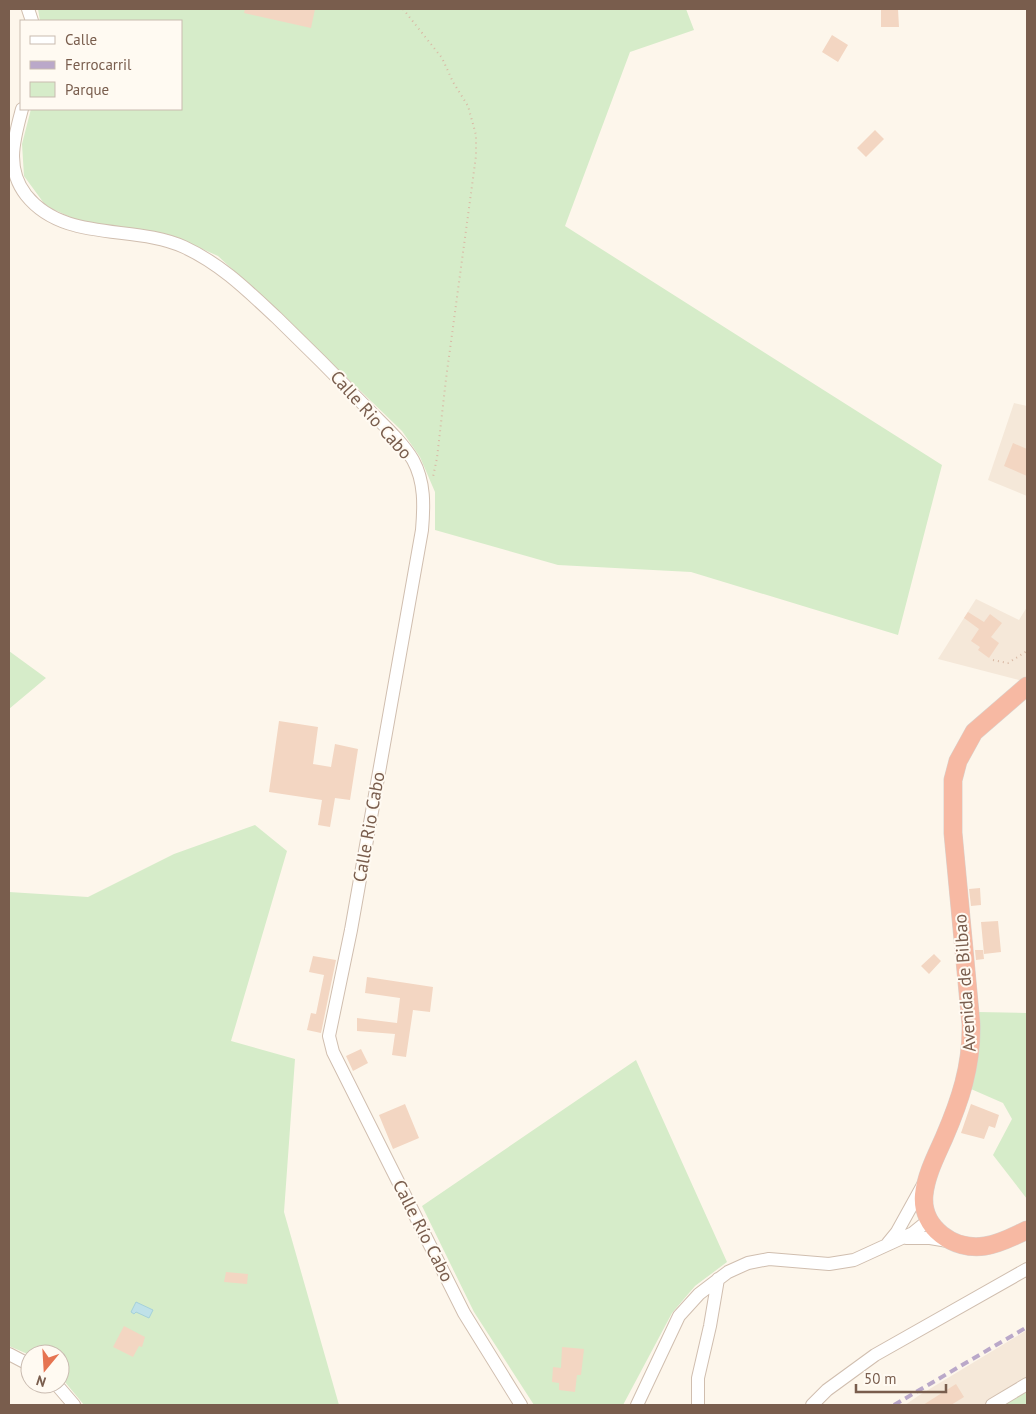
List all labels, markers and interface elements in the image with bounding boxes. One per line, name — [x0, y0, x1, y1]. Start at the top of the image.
legend — [20, 20, 182, 110]
text: Calle — [65, 30, 97, 49]
text: Ferrocarril — [65, 55, 132, 74]
text: Parque — [65, 80, 109, 99]
street label: Calle Rio Cabo — [325, 365, 417, 464]
street label: Calle Rio Cabo — [347, 770, 390, 884]
street label: Avenida de Bilbao — [948, 913, 981, 1053]
street label: Calle Río Cabo — [388, 1176, 459, 1286]
north arrow — [20, 1344, 70, 1394]
scale bar — [856, 1362, 946, 1394]
text: 50 m — [864, 1369, 897, 1388]
text: N — [34, 1371, 48, 1391]

